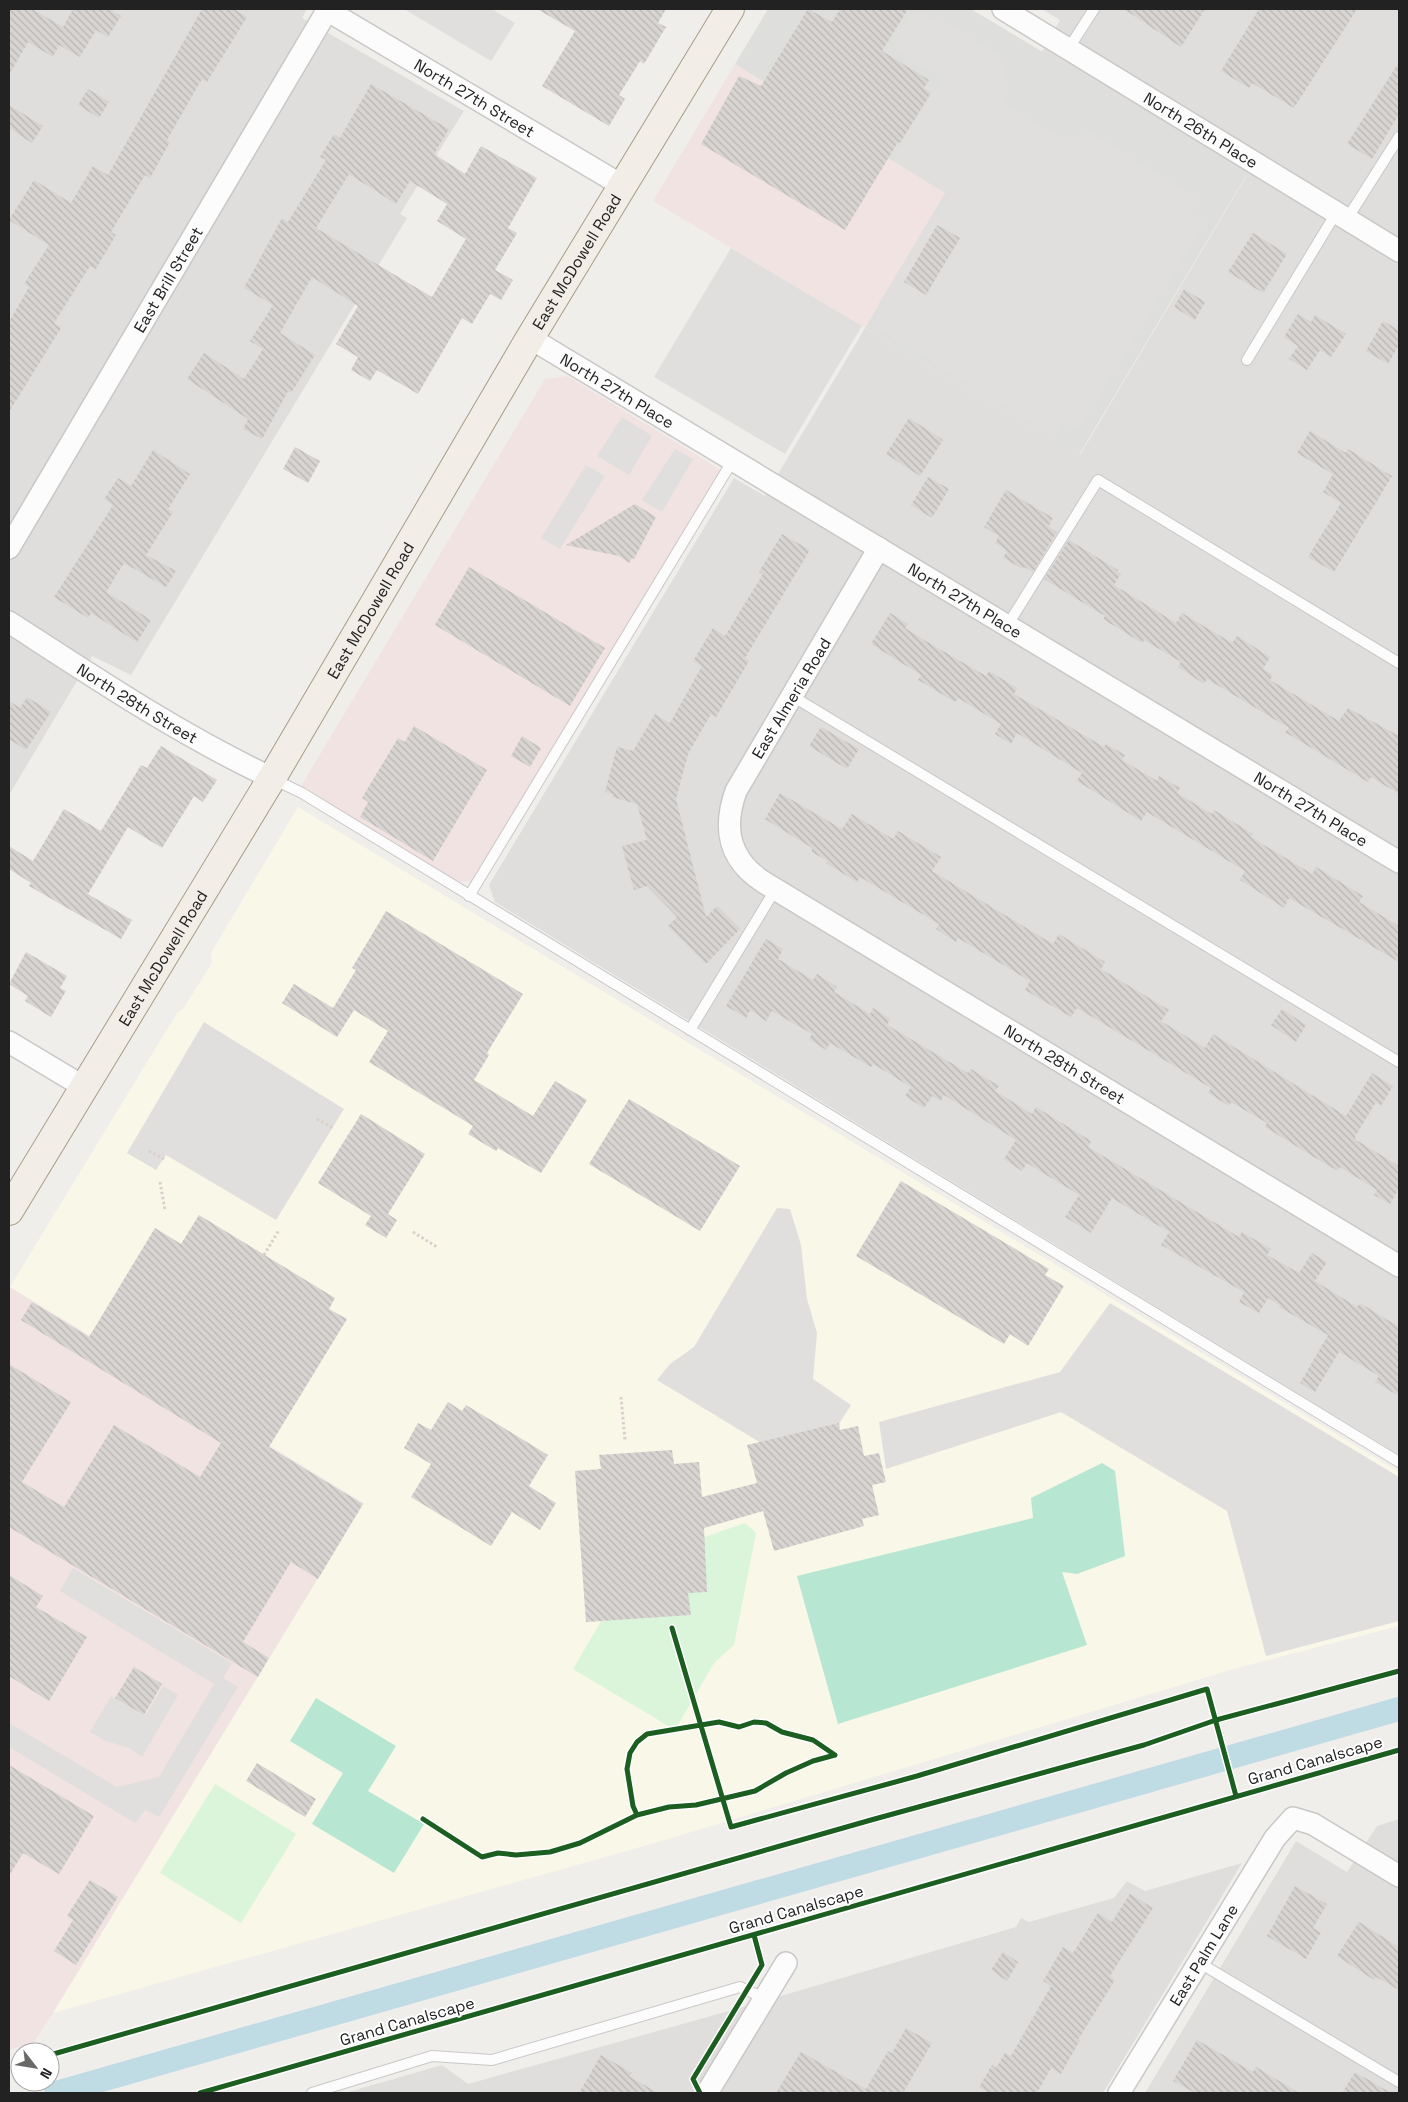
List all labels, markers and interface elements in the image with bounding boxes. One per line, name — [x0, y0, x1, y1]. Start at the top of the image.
street label: North 27th Street — [410, 54, 538, 142]
street label: North 26th Place — [1140, 87, 1262, 173]
street label: East McDowell Road — [528, 190, 626, 334]
street label: East Brill Street — [129, 223, 208, 336]
street label: North 27th Place — [556, 349, 678, 433]
street label: East McDowell Road — [322, 538, 419, 683]
street label: North 27th Place — [904, 558, 1026, 643]
street label: East Almeria Road — [747, 634, 836, 763]
street label: North 28th Street — [73, 659, 201, 749]
street label: North 27th Place — [1250, 767, 1372, 852]
street label: East McDowell Road — [114, 887, 212, 1030]
street label: North 28th Street — [1000, 1020, 1129, 1109]
street label: Grand Canalscape — [1245, 1731, 1385, 1790]
street label: Grand Canalscape — [726, 1880, 866, 1939]
street label: East Palm Lane — [1165, 1900, 1243, 2010]
street label: Grand Canalscape — [337, 1992, 477, 2051]
north arrow — [10, 2042, 60, 2092]
text: N — [36, 2065, 56, 2082]

